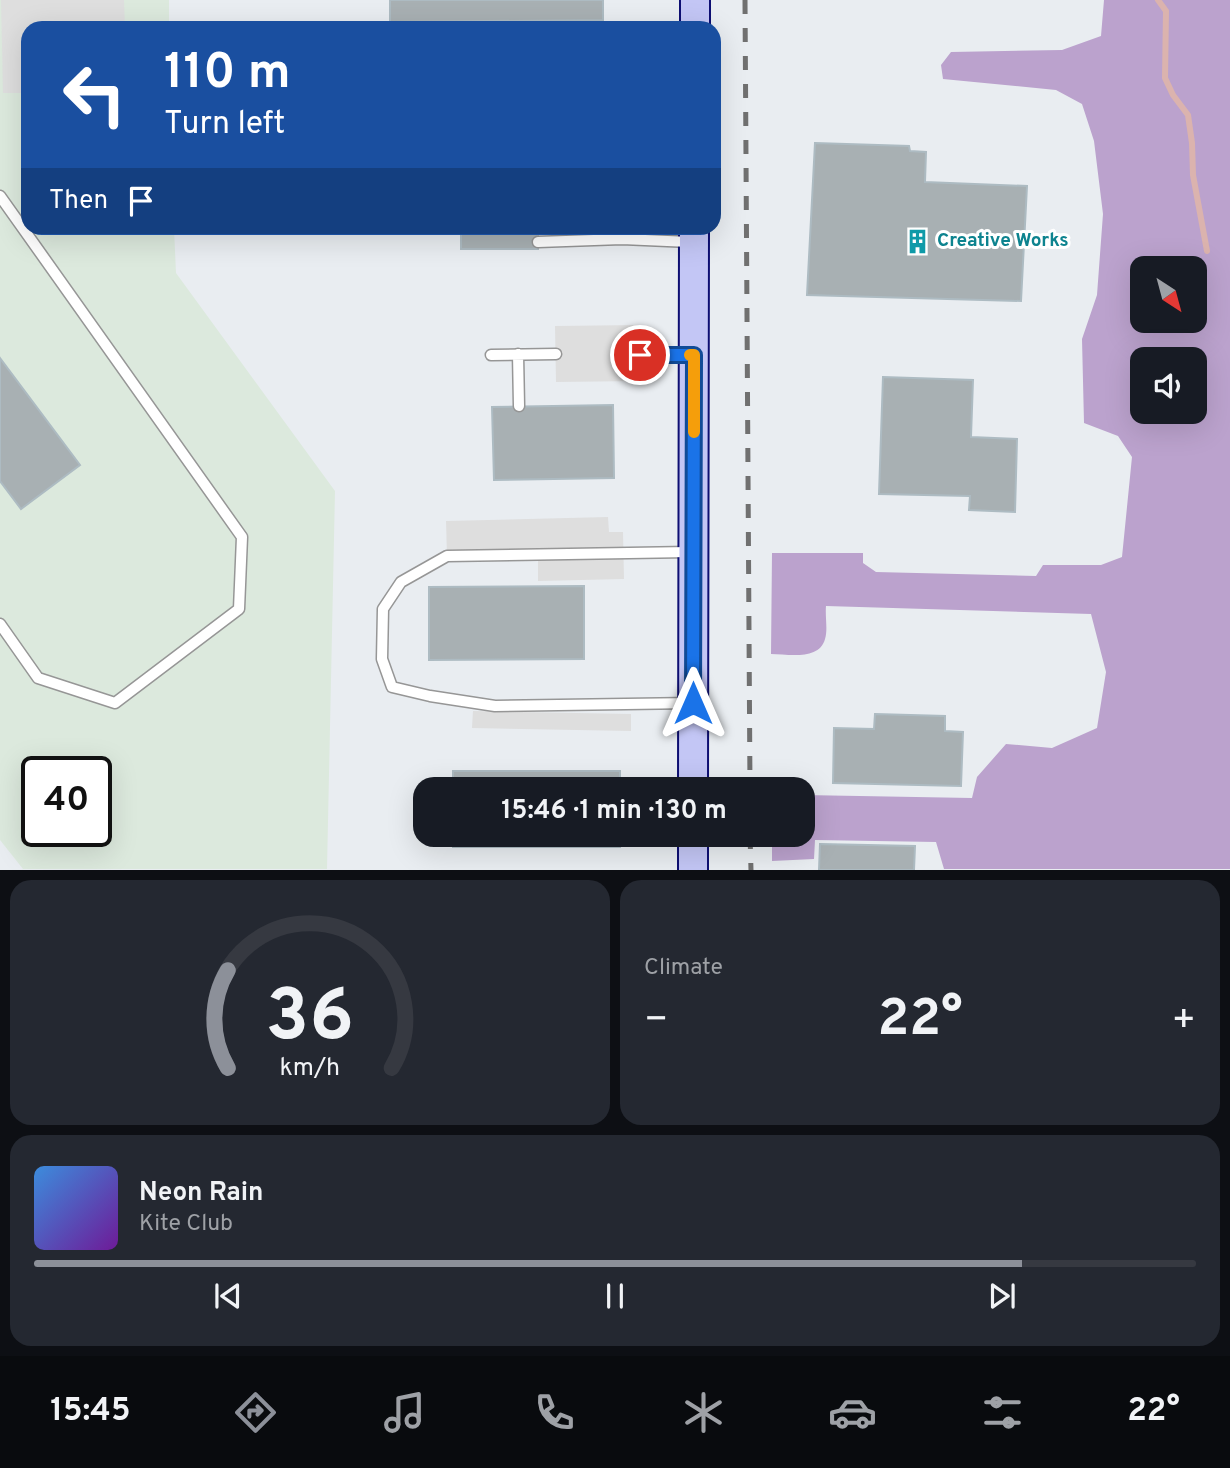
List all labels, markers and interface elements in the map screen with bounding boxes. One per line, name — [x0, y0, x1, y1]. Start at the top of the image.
text: 110 m — [164, 44, 291, 106]
icon: left — [49, 49, 140, 140]
text: Turn left — [164, 105, 285, 145]
icon: arrive — [122, 182, 160, 220]
text: Then — [49, 185, 108, 218]
building icon: Creative Works — [903, 227, 931, 255]
place label: Creative Works — [937, 229, 1069, 253]
north arrow — [1130, 256, 1208, 332]
map controls — [1130, 256, 1207, 424]
pin — [610, 325, 670, 385]
icon: arrive — [621, 336, 659, 374]
button: sound — [1130, 347, 1207, 424]
position arrow — [656, 666, 730, 740]
speed limit sign: 40 — [21, 756, 112, 847]
text: 15:46 · 1 min · 130 m — [501, 795, 727, 828]
text: Climate — [644, 954, 723, 983]
text: 36 — [266, 975, 354, 1067]
text: 22° — [877, 988, 963, 1054]
text: − — [644, 997, 669, 1046]
text: + — [1171, 997, 1196, 1046]
text: km/h — [280, 1053, 340, 1085]
text: Neon Rain — [139, 1177, 264, 1210]
text: Kite Club — [139, 1210, 233, 1239]
icon: previous — [209, 1277, 247, 1315]
icon: pause — [596, 1277, 634, 1315]
icon: next — [983, 1277, 1021, 1315]
icon: directions — [231, 1388, 280, 1437]
icon: music — [380, 1388, 429, 1437]
icon: phone — [530, 1388, 579, 1437]
icon: climate — [679, 1388, 728, 1437]
icon: car — [828, 1388, 877, 1437]
icon: filters — [978, 1388, 1027, 1437]
text: 15:45 — [50, 1392, 130, 1432]
text: 22° — [1127, 1392, 1180, 1432]

